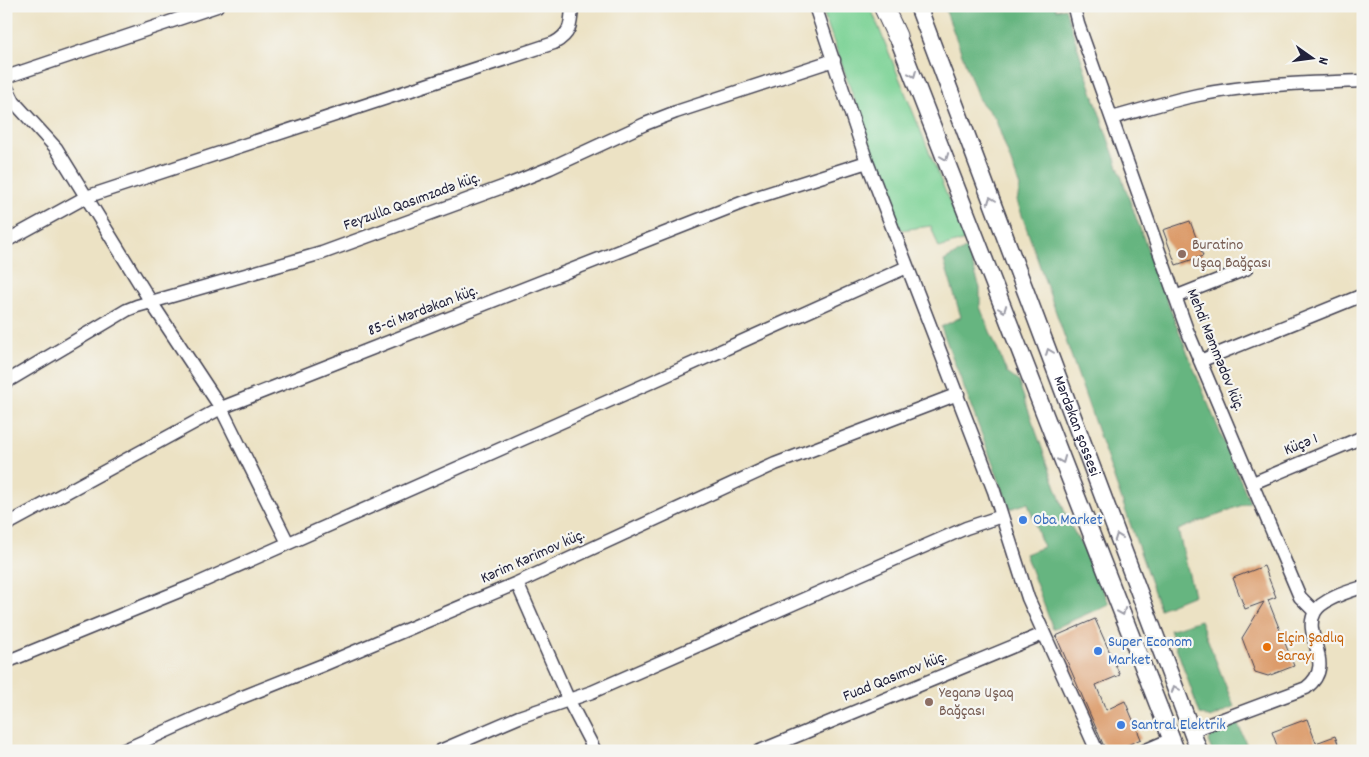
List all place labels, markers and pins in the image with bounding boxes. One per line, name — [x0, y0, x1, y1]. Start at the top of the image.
place label: Buratino Uşaq Bağçası — [1192, 234, 1271, 275]
marker: Buratino Uşaq Bağçası — [1176, 248, 1188, 260]
place label: Oba Market — [1033, 509, 1103, 532]
marker: Oba Market — [1017, 514, 1029, 526]
place label: Elçin Şadlıq Sarayı — [1277, 627, 1344, 668]
place label: Super Econom Market — [1108, 631, 1192, 672]
marker: Elçin Şadlıq Sarayı — [1261, 641, 1273, 653]
marker: Super Econom Market — [1092, 645, 1104, 657]
place label: Yeganə Uşaq Bağçası — [939, 682, 1014, 723]
marker: Yeganə Uşaq Bağçası — [923, 696, 935, 708]
place label: Santral Elektrik — [1131, 714, 1226, 737]
marker: Santral Elektrik — [1115, 719, 1127, 731]

